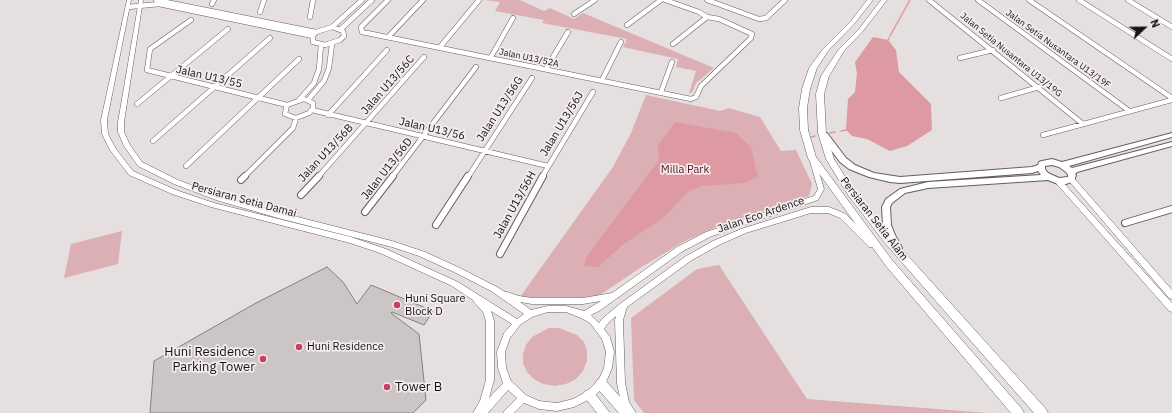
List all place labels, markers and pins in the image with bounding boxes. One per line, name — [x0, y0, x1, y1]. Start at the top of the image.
place label: Huni Square Block D — [405, 292, 466, 318]
marker: Huni Square Block D — [392, 300, 402, 310]
place label: Huni Residence — [307, 340, 384, 354]
marker: Huni Residence — [294, 342, 304, 352]
place label: Huni Residence Parking Tower — [164, 344, 255, 375]
marker: Huni Residence Parking Tower — [258, 354, 268, 364]
place label: Tower B — [395, 379, 442, 395]
marker: Tower B — [382, 382, 392, 392]

